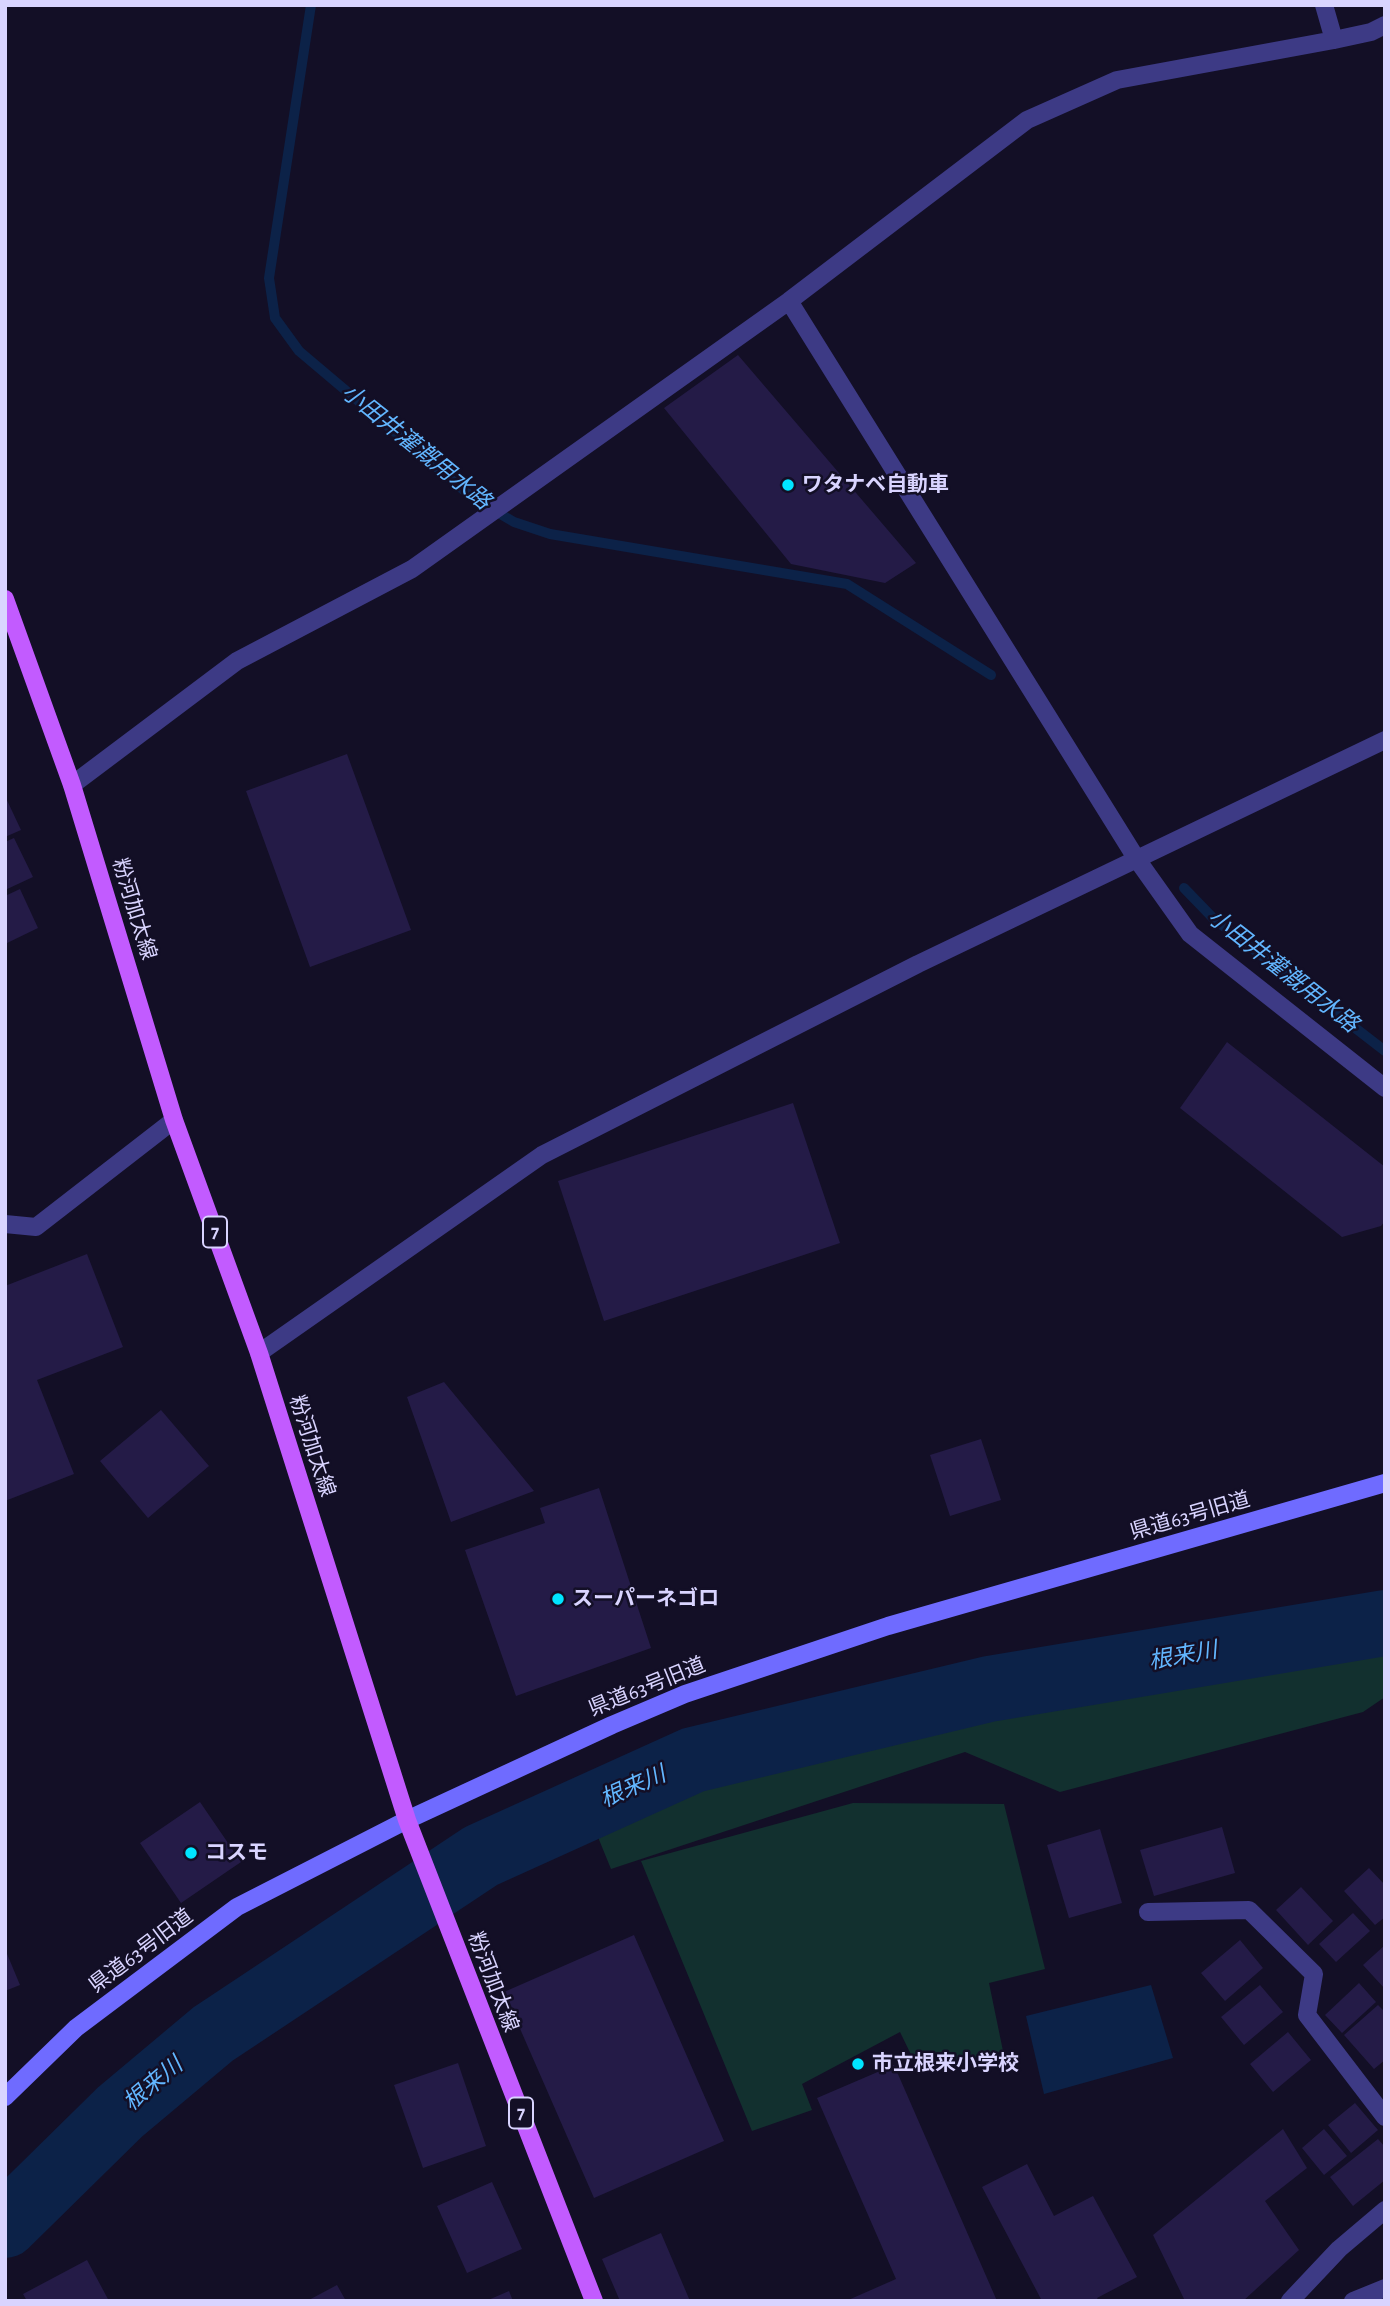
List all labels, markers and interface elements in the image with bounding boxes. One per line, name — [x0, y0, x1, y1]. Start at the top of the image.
water label: 小田井灌漑用水路 — [336, 378, 496, 516]
place label: ワタナベ自動車 — [802, 472, 949, 498]
marker: ワタナベ自動車 — [780, 477, 796, 493]
street label: 粉河加太線 — [107, 855, 161, 963]
water label: 小田井灌漑用水路 — [1202, 903, 1364, 1039]
road number: 7 — [203, 1216, 227, 1248]
street label: 粉河加太線 — [284, 1392, 340, 1500]
street label: 県道63号旧道 — [1127, 1487, 1253, 1545]
place label: スーパーネゴロ — [572, 1586, 719, 1612]
marker: スーパーネゴロ — [550, 1591, 566, 1607]
water label: 根来川 — [1147, 1636, 1219, 1676]
street label: 県道63号旧道 — [585, 1652, 709, 1722]
water label: 根来川 — [596, 1760, 670, 1814]
place label: コスモ — [205, 1840, 268, 1866]
marker: コスモ — [183, 1845, 199, 1861]
street label: 県道63号旧道 — [84, 1904, 198, 1998]
street label: 粉河加太線 — [462, 1928, 524, 2036]
water label: 根来川 — [118, 2051, 188, 2117]
place label: 市立根来小学校 — [872, 2051, 1019, 2077]
marker: 市立根来小学校 — [850, 2056, 866, 2072]
road number: 7 — [509, 2098, 533, 2128]

